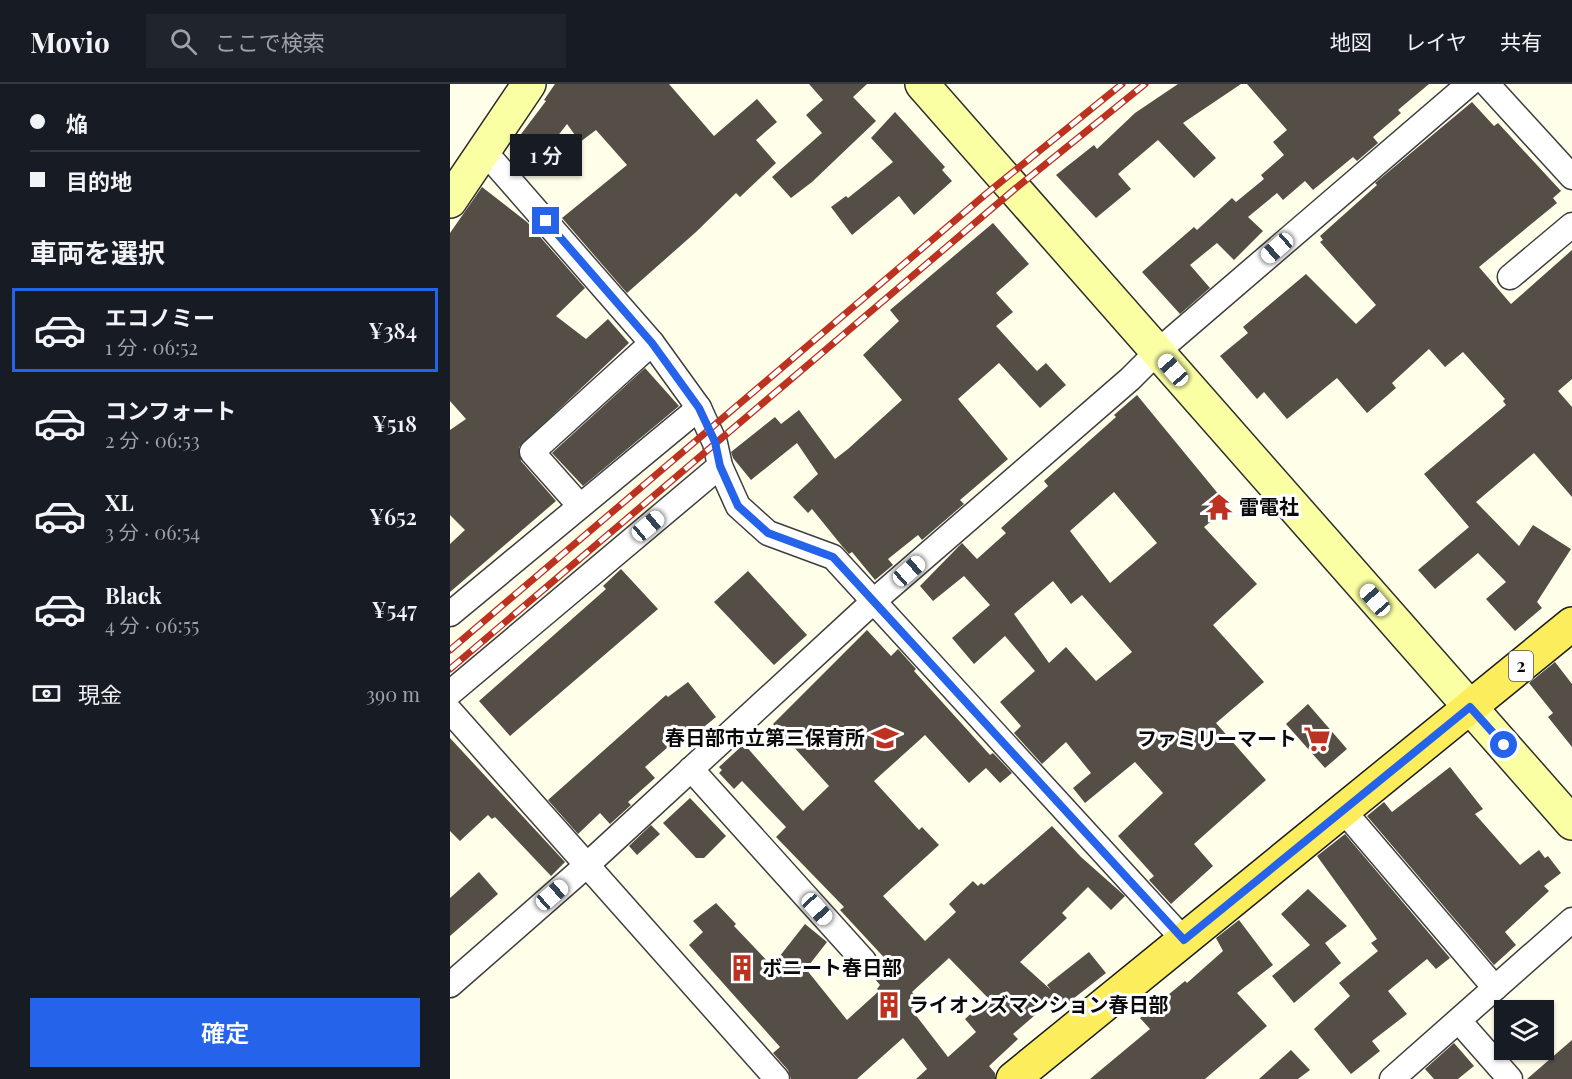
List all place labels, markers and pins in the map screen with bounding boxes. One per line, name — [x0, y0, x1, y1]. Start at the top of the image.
temple icon: 雷電社 — [1204, 492, 1234, 522]
place label: 雷電社 — [1239, 492, 1299, 519]
place label: 春日部市立第三保育所 — [665, 723, 865, 750]
school or university icon: 春日部市立第三保育所 — [870, 723, 900, 753]
place label: ファミリーマート — [1137, 724, 1297, 751]
supermarket icon: ファミリーマート — [1302, 724, 1332, 754]
building icon: ボニート春日部 — [727, 953, 757, 983]
place label: ボニート春日部 — [762, 953, 902, 980]
building icon: ライオンズマンション春日部 — [874, 990, 904, 1020]
place label: ライオンズマンション春日部 — [909, 990, 1169, 1017]

